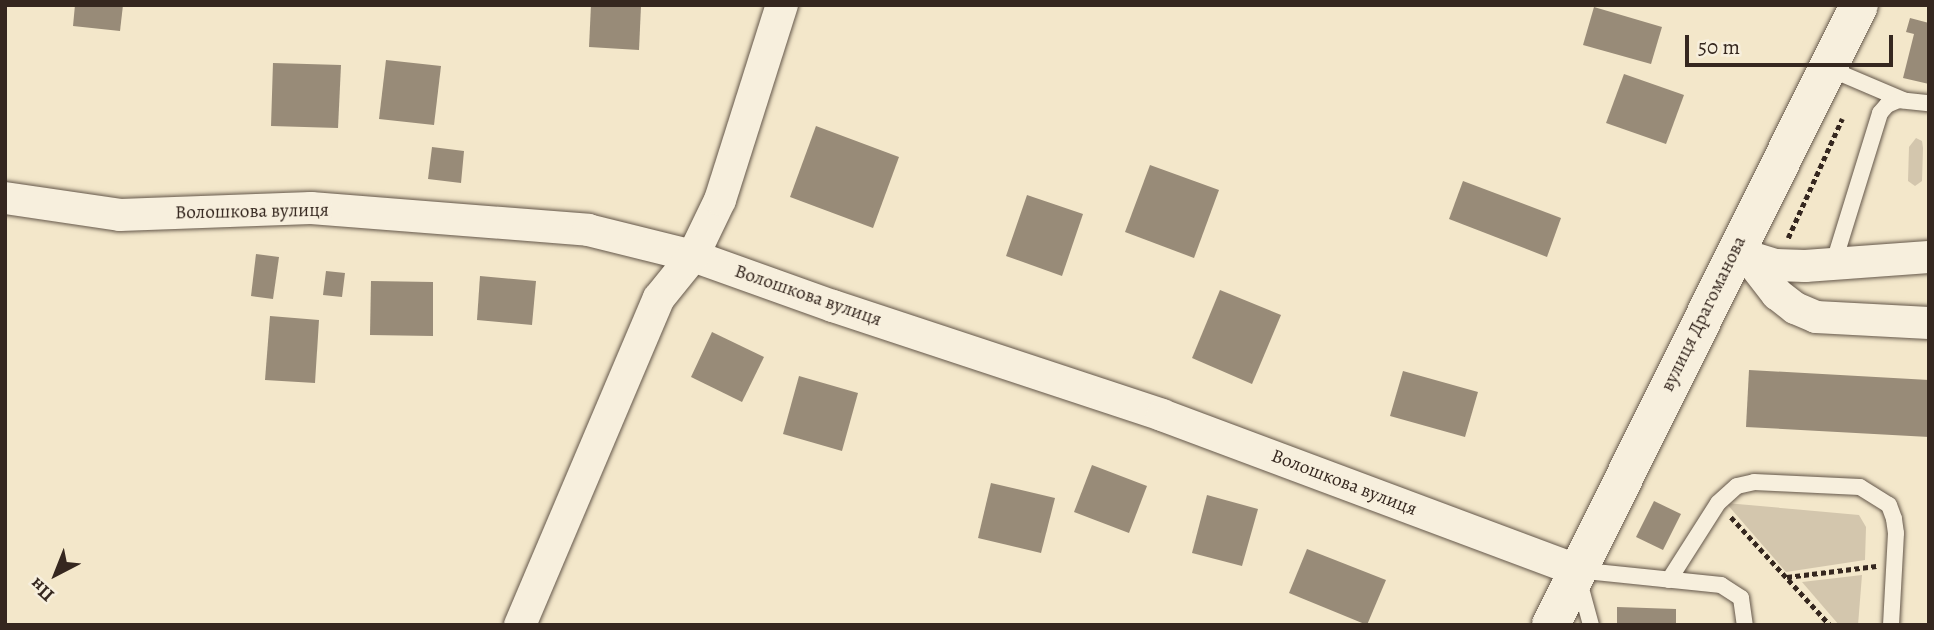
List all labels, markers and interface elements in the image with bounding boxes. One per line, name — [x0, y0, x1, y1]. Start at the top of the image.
scale bar — [1689, 21, 1897, 65]
text: 50 m — [1698, 33, 1740, 61]
street label: Волошкова вулиця — [175, 199, 329, 225]
street label: вулиця Драгоманова — [1656, 233, 1752, 395]
street label: Волошкова вулиця — [732, 260, 884, 332]
street label: Волошкова вулиця — [1268, 445, 1420, 521]
north arrow — [21, 539, 91, 609]
text: Пн — [24, 572, 60, 608]

